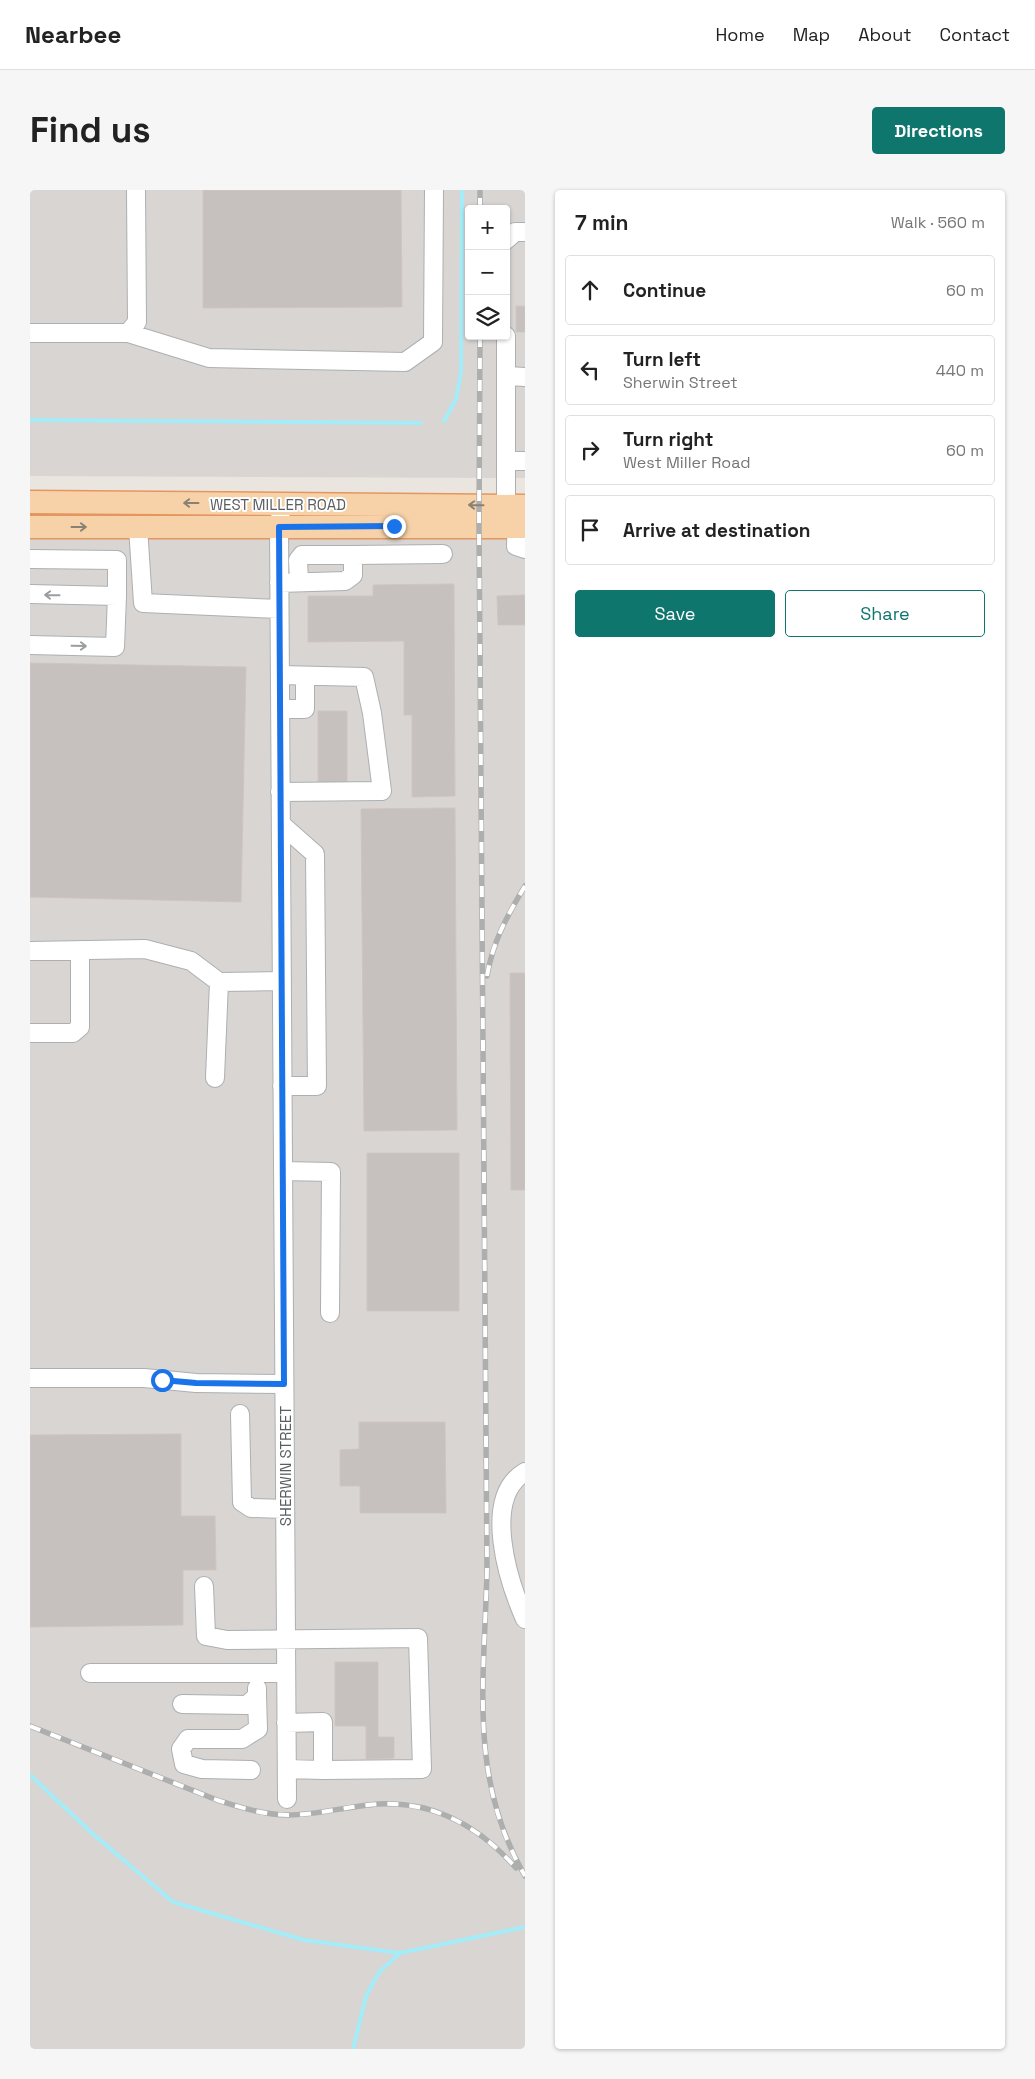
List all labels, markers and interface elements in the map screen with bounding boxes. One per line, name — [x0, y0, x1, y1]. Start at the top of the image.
text: Nearbee — [25, 19, 121, 50]
text: Home — [716, 23, 765, 46]
text: Map — [793, 23, 830, 46]
text: About — [858, 23, 912, 46]
text: Contact — [940, 23, 1010, 46]
button: Directions — [872, 107, 1005, 154]
text: Find us — [30, 108, 151, 152]
map controls — [465, 205, 510, 340]
button: + — [465, 205, 510, 250]
text: 7 min — [575, 209, 628, 236]
text: Walk · 560 m — [891, 212, 985, 233]
button: − — [465, 250, 510, 295]
icon: ahead — [576, 276, 604, 304]
text: Continue — [623, 278, 706, 303]
text: 60 m — [946, 280, 984, 301]
button: layers — [465, 295, 510, 340]
text: Turn left — [623, 347, 701, 372]
icon: left — [576, 356, 604, 384]
text: 440 m — [936, 360, 984, 381]
text: Sherwin Street — [623, 372, 738, 393]
text: Turn right — [623, 427, 713, 452]
icon: right — [576, 436, 604, 464]
text: 60 m — [946, 440, 984, 461]
text: West Miller Road — [623, 452, 750, 473]
street label: WEST MILLER ROAD — [210, 495, 346, 514]
one-way arrow — [184, 498, 200, 508]
one-way arrow — [469, 501, 485, 510]
route end — [383, 515, 406, 538]
icon: arrive — [576, 516, 604, 544]
text: Arrive at destination — [623, 518, 811, 543]
one-way arrow — [70, 522, 86, 532]
one-way arrow — [44, 590, 60, 599]
button: Save — [575, 590, 775, 637]
button: Share — [785, 590, 985, 637]
one-way arrow — [70, 641, 86, 651]
route start — [151, 1369, 174, 1392]
street label: SHERWIN STREET — [276, 1406, 295, 1526]

